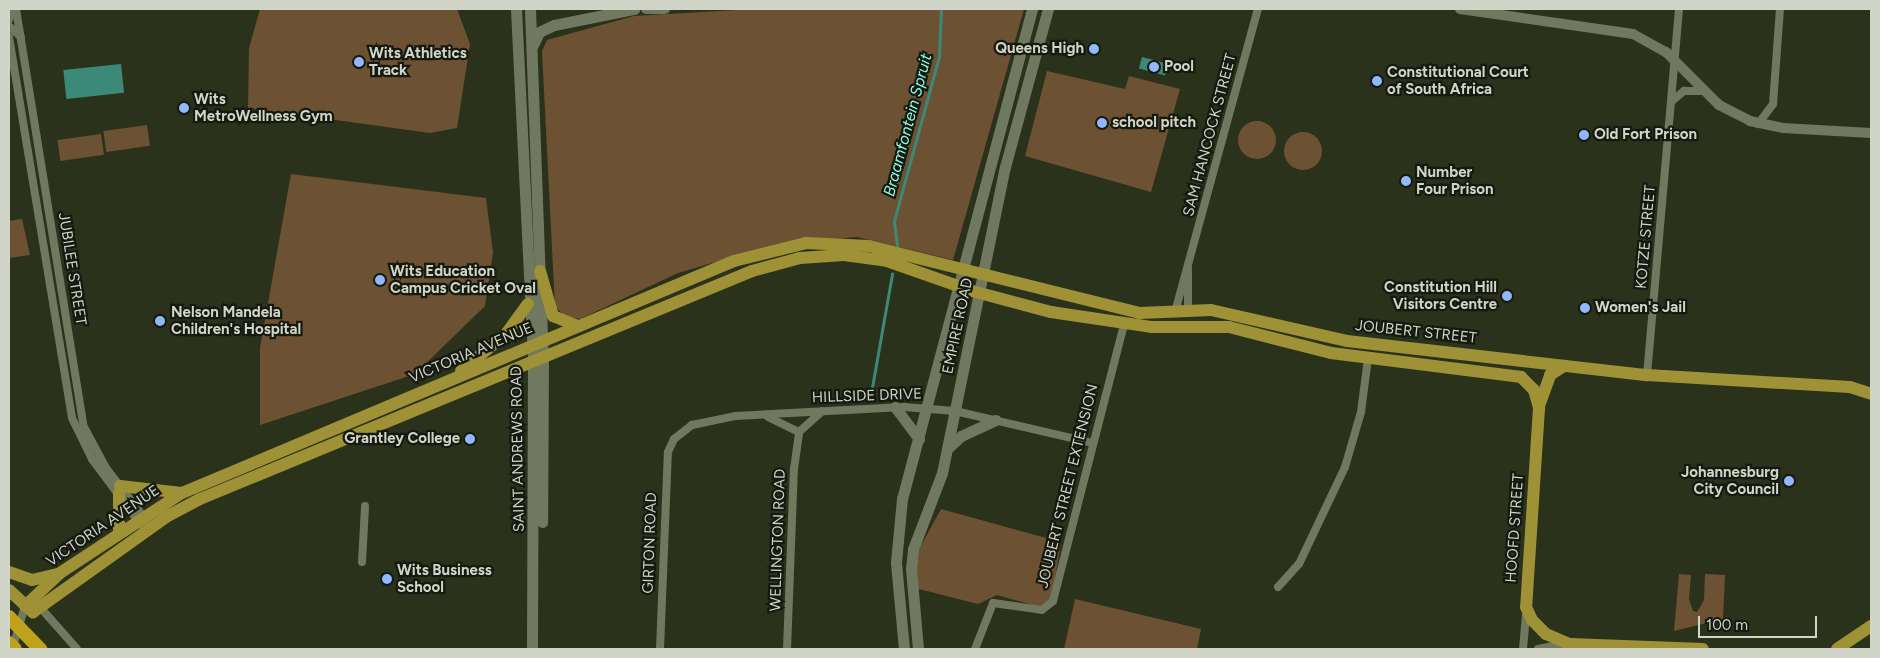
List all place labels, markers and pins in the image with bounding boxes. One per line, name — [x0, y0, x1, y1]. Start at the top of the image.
place label: Queens High — [995, 40, 1084, 58]
marker: Queens High — [1088, 43, 1100, 55]
place label: Wits Athletics Track — [369, 44, 467, 79]
marker: Wits Athletics Track — [353, 56, 365, 68]
place label: Pool — [1164, 58, 1194, 76]
marker: Pool — [1148, 61, 1160, 73]
place label: Constitutional Court of South Africa — [1387, 63, 1529, 98]
marker: Constitutional Court of South Africa — [1371, 75, 1383, 87]
place label: Wits MetroWellness Gym — [194, 90, 333, 125]
marker: Wits MetroWellness Gym — [178, 102, 190, 114]
place label: school pitch — [1112, 114, 1196, 132]
marker: school pitch — [1096, 117, 1108, 129]
place label: Old Fort Prison — [1594, 126, 1697, 144]
marker: Old Fort Prison — [1578, 129, 1590, 141]
place label: Number Four Prison — [1416, 163, 1494, 198]
marker: Number Four Prison — [1400, 175, 1412, 187]
place label: Wits Education Campus Cricket Oval — [390, 262, 536, 297]
marker: Wits Education Campus Cricket Oval — [374, 274, 386, 286]
place label: Constitution Hill Visitors Centre — [1384, 278, 1497, 313]
marker: Constitution Hill Visitors Centre — [1501, 290, 1513, 302]
place label: Women's Jail — [1595, 299, 1686, 317]
marker: Women's Jail — [1579, 302, 1591, 314]
place label: Nelson Mandela Children's Hospital — [171, 303, 301, 338]
marker: Nelson Mandela Children's Hospital — [153, 314, 167, 328]
place label: Grantley College — [344, 430, 460, 448]
marker: Grantley College — [464, 433, 476, 445]
place label: Johannesburg City Council — [1681, 463, 1779, 498]
marker: Johannesburg City Council — [1783, 475, 1795, 487]
place label: Wits Business School — [397, 561, 492, 596]
marker: Wits Business School — [381, 573, 393, 585]

